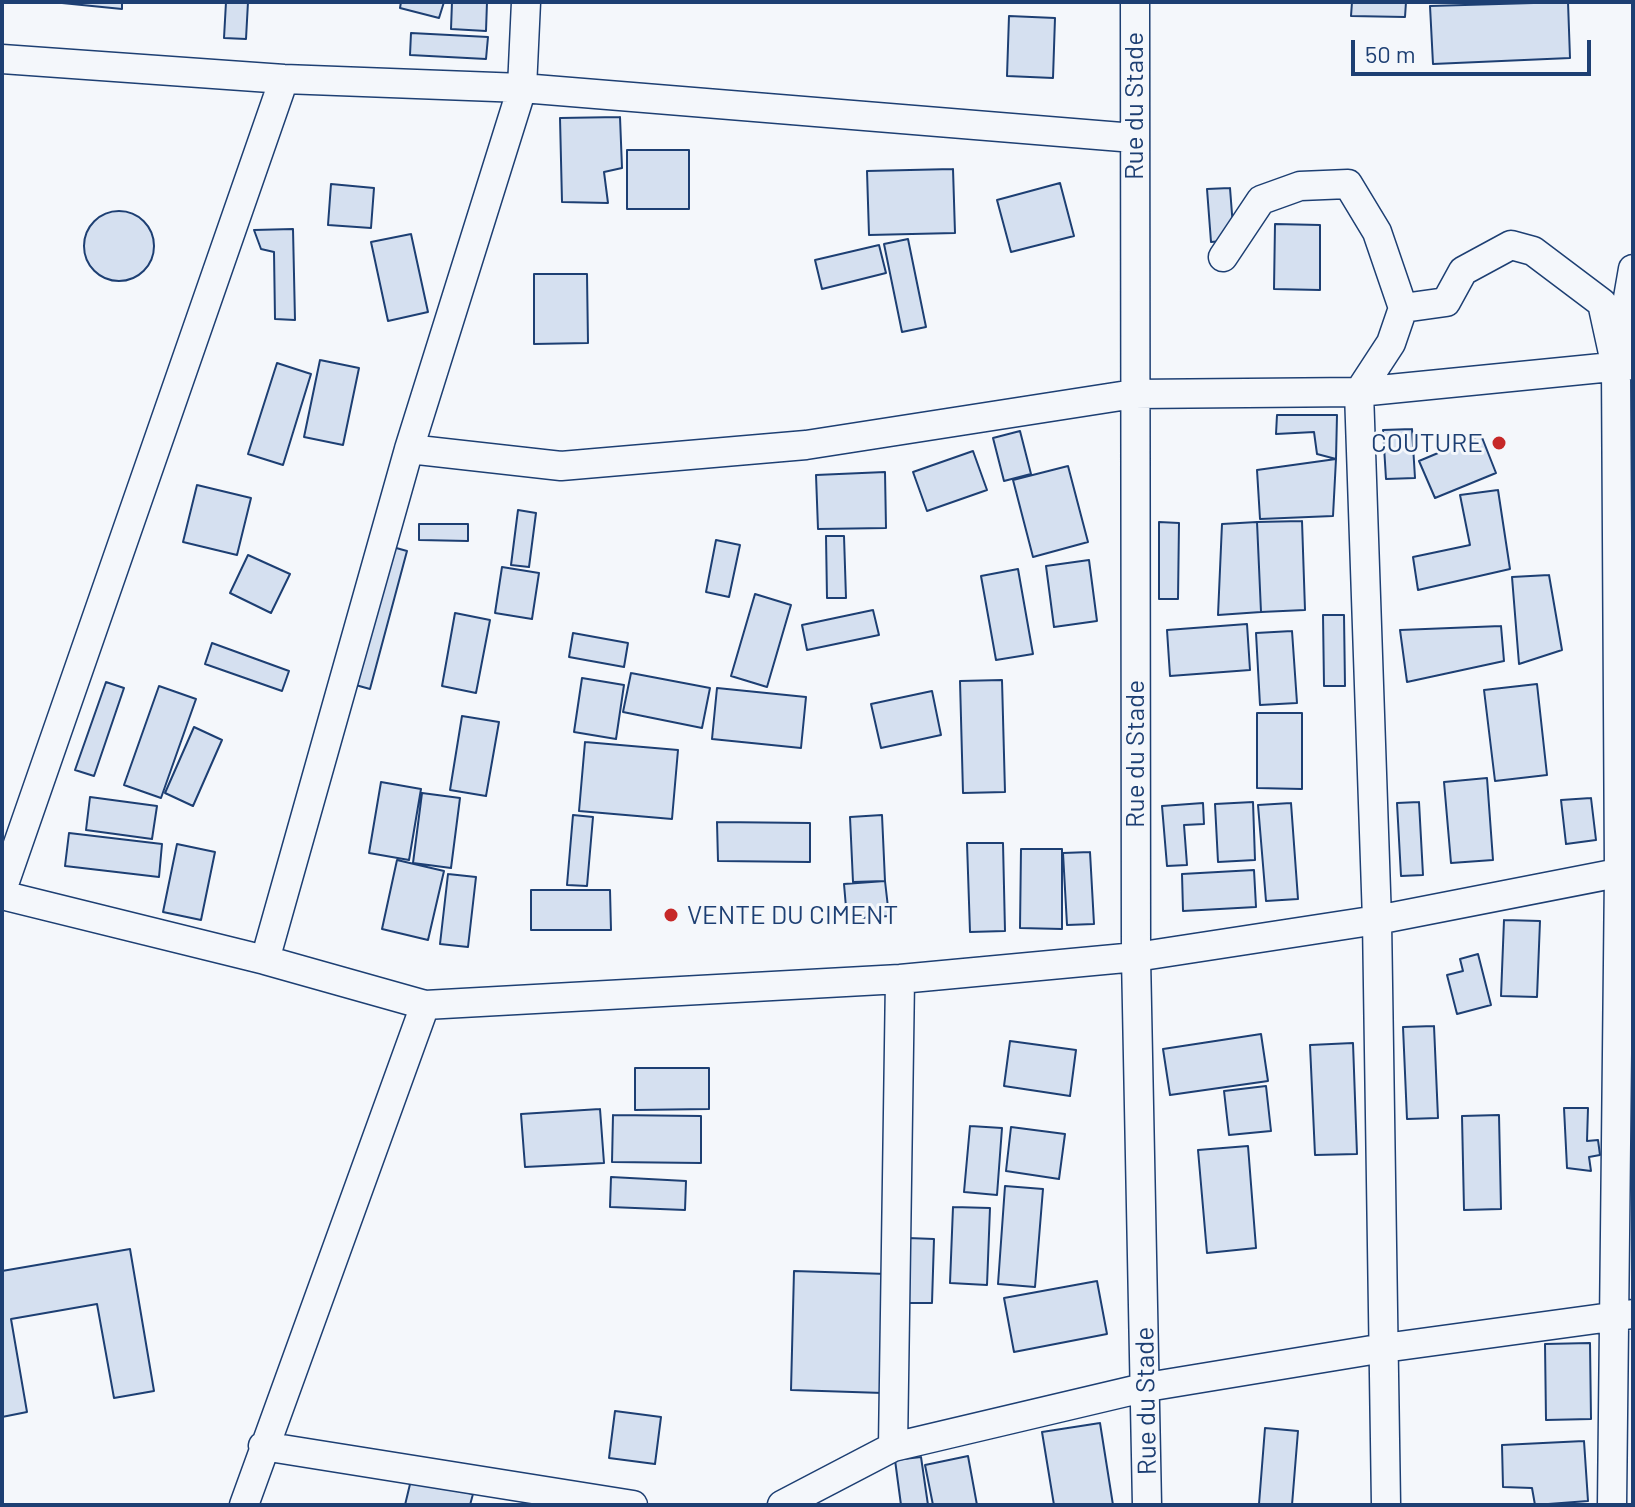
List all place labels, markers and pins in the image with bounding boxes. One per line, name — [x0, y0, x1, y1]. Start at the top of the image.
place label: COUTURE — [1371, 427, 1483, 459]
marker: COUTURE — [1490, 434, 1508, 452]
place label: VENTE DU CIMENT — [687, 899, 898, 931]
marker: VENTE DU CIMENT — [662, 906, 680, 924]

